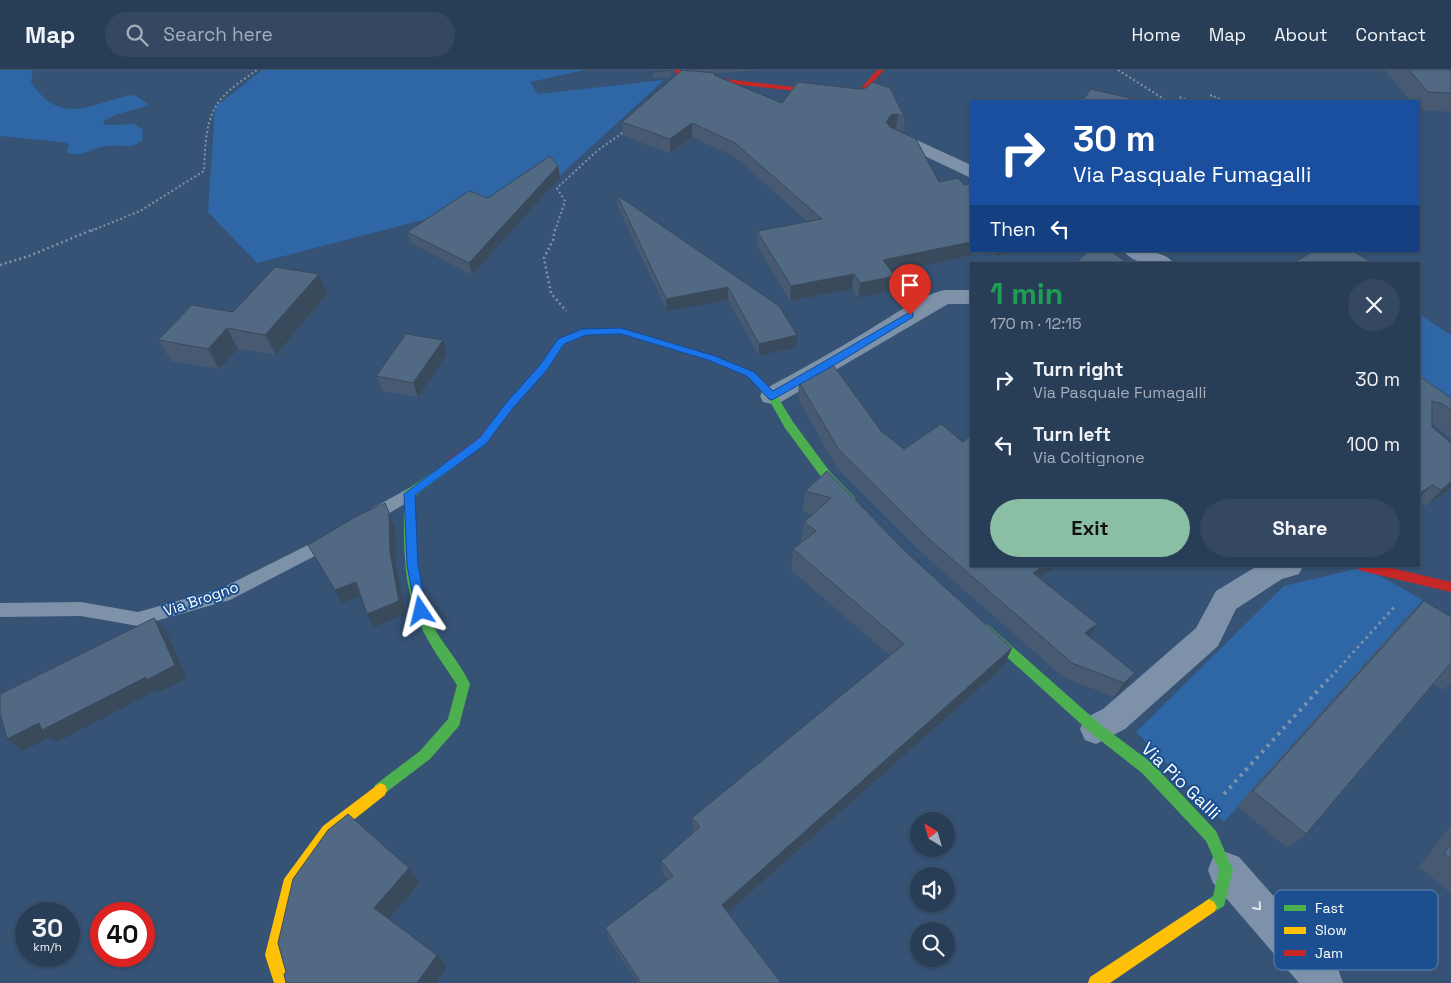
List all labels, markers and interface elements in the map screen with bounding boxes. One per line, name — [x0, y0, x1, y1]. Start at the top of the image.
search box — [105, 12, 455, 57]
text: Map — [25, 19, 75, 50]
icon: search — [123, 21, 151, 49]
text: Search here — [163, 22, 273, 47]
text: Home — [1132, 23, 1181, 46]
text: Map — [1209, 23, 1246, 46]
text: About — [1274, 23, 1328, 46]
text: Contact — [1356, 23, 1426, 46]
text: 30 m — [1073, 117, 1156, 161]
icon: right — [990, 120, 1055, 185]
text: Via Pasquale Fumagalli — [1073, 160, 1311, 188]
icon: left — [1046, 215, 1074, 243]
text: Then — [990, 217, 1036, 242]
pin — [889, 264, 931, 315]
icon: arrive — [896, 271, 924, 299]
text: 1 min — [990, 274, 1063, 313]
button: close — [1348, 279, 1400, 331]
text: 170 m · 12:15 — [990, 313, 1082, 334]
text: Turn right — [1033, 357, 1123, 382]
icon: right — [990, 366, 1018, 394]
text: 30 m — [1355, 367, 1400, 392]
text: Via Pasquale Fumagalli — [1033, 382, 1206, 403]
text: Turn left — [1033, 422, 1111, 447]
icon: left — [990, 431, 1018, 459]
text: 100 m — [1346, 432, 1400, 457]
text: Via Coltignone — [1033, 447, 1145, 468]
button: Exit — [990, 499, 1190, 557]
button: Share — [1200, 499, 1400, 557]
street label: Via Brogno — [161, 577, 241, 620]
position arrow — [394, 584, 446, 636]
street label: Via Pio Gallli — [1137, 737, 1226, 824]
north arrow — [910, 812, 955, 858]
map controls — [910, 812, 955, 967]
button: sound — [910, 867, 955, 912]
legend — [1274, 890, 1438, 970]
text: Fast — [1315, 899, 1344, 917]
speed limit sign: 40 — [90, 902, 155, 967]
one-way arrow — [1252, 902, 1261, 911]
text: 30 — [32, 912, 63, 944]
text: Slow — [1315, 921, 1347, 939]
button: search — [910, 922, 955, 967]
text: km/h — [33, 939, 62, 955]
text: Jam — [1315, 944, 1343, 962]

